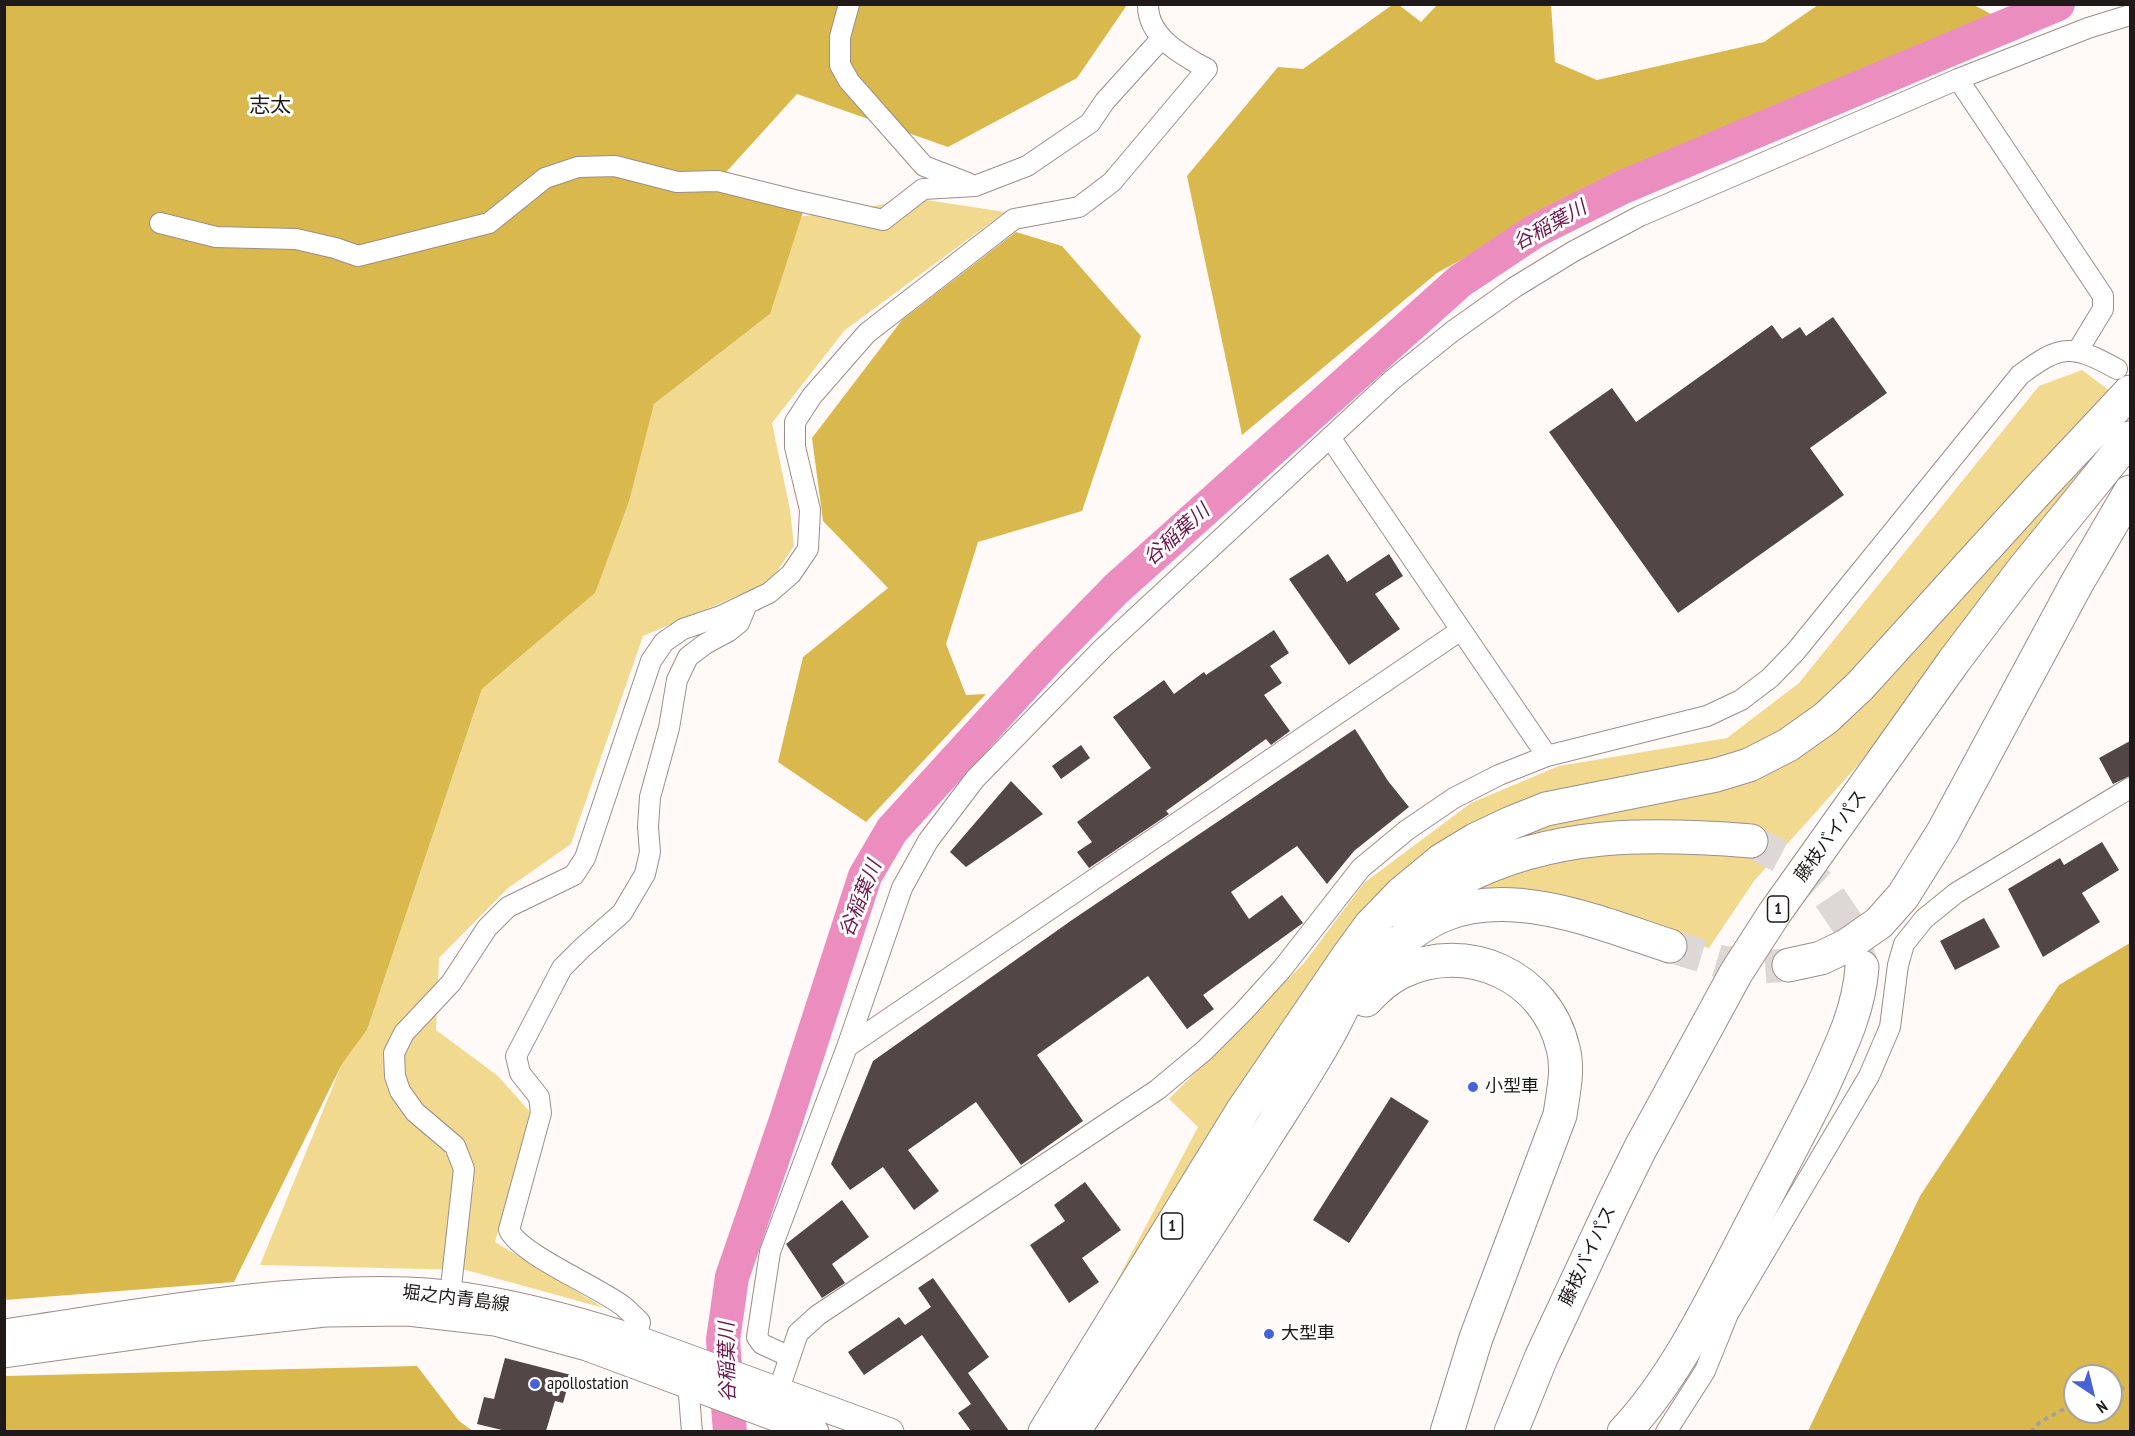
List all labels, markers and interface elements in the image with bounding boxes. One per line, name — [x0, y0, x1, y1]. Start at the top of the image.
district label: 志太 — [249, 93, 291, 119]
water label: 谷稲葉川 — [1509, 196, 1591, 256]
water label: 谷稲葉川 — [1139, 499, 1215, 571]
street label: 藤枝バイパス — [1791, 786, 1871, 886]
water label: 谷稲葉川 — [835, 857, 887, 941]
road number: 1 — [1768, 896, 1788, 922]
place label: 小型車 — [1485, 1076, 1539, 1098]
marker: 小型車 — [1466, 1080, 1480, 1094]
street label: 藤枝バイパス — [1555, 1202, 1621, 1310]
road number: 1 — [1162, 1213, 1182, 1239]
street label: 堀之内青島線 — [401, 1282, 511, 1316]
water label: 谷稲葉川 — [715, 1322, 741, 1402]
place label: 大型車 — [1281, 1323, 1335, 1345]
marker: 大型車 — [1262, 1327, 1276, 1341]
north arrow — [2063, 1364, 2123, 1424]
place label: apollostation — [547, 1373, 629, 1395]
marker: apollostation — [528, 1377, 542, 1391]
text: N — [2093, 1396, 2111, 1418]

